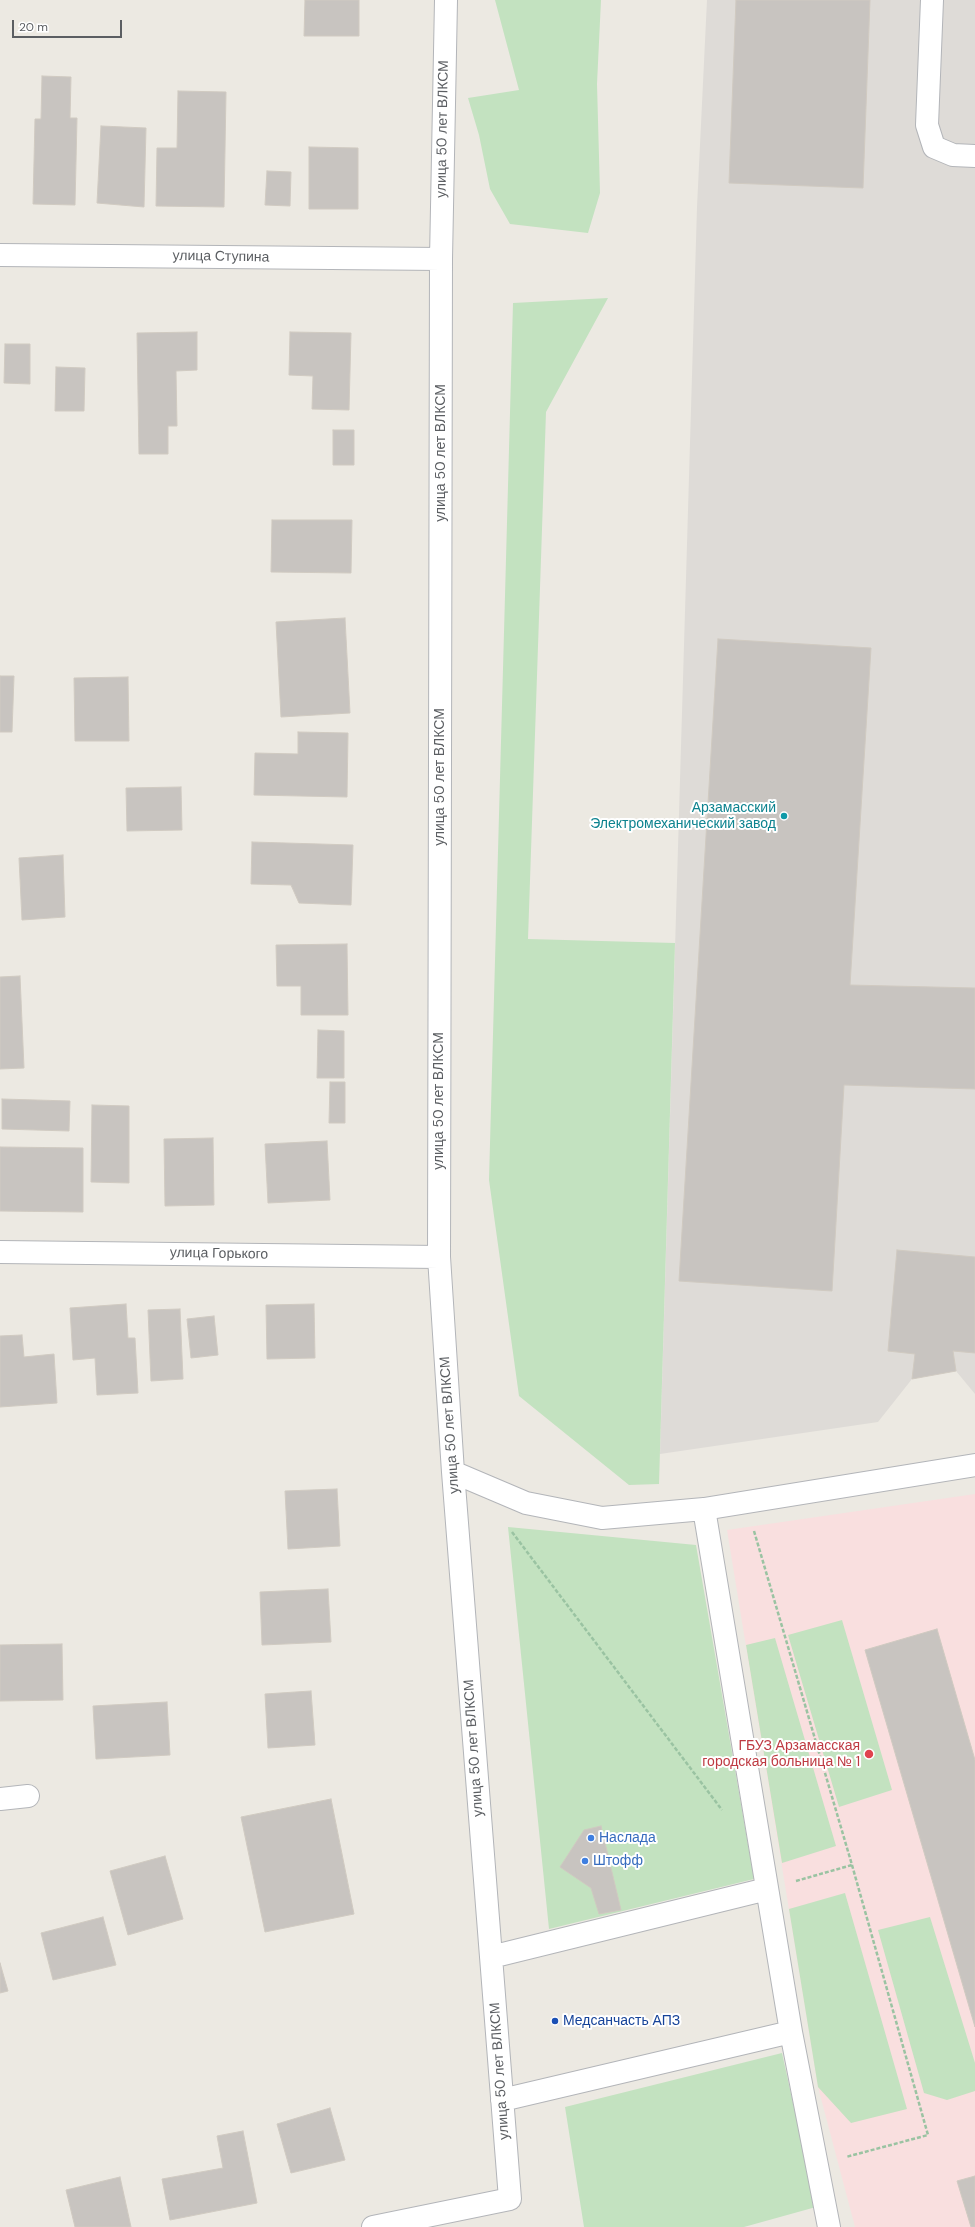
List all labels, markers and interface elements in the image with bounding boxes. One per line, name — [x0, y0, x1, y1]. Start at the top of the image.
scale bar — [14, 12, 124, 38]
text: 20 m — [19, 19, 48, 35]
street label: улица 50 лет ВЛКСМ — [433, 60, 453, 198]
street label: улица Ступина — [172, 248, 270, 266]
street label: улица 50 лет ВЛКСМ — [433, 384, 449, 522]
street label: улица 50 лет ВЛКСМ — [432, 708, 448, 846]
place label: Арзамасский Электромеханический завод — [590, 800, 776, 832]
marker: Арзамасский Электромеханический завод — [779, 811, 789, 821]
street label: улица 50 лет ВЛКСМ — [431, 1032, 447, 1170]
street label: улица Горького — [170, 1245, 268, 1263]
street label: улица 50 лет ВЛКСМ — [437, 1356, 463, 1494]
street label: улица 50 лет ВЛКСМ — [461, 1679, 487, 1817]
place label: ГБУЗ Арзамасская городская больница № 1 — [702, 1738, 860, 1770]
marker: ГБУЗ Арзамасская городская больница № 1 — [863, 1748, 875, 1760]
place label: Наслада — [599, 1830, 656, 1846]
marker: Наслада — [586, 1833, 596, 1843]
place label: Штофф — [593, 1853, 643, 1869]
marker: Штофф — [580, 1856, 590, 1866]
street label: улица 50 лет ВЛКСМ — [487, 2002, 513, 2140]
place label: Медсанчасть АПЗ — [563, 2013, 680, 2029]
marker: Медсанчасть АПЗ — [550, 2016, 560, 2026]

